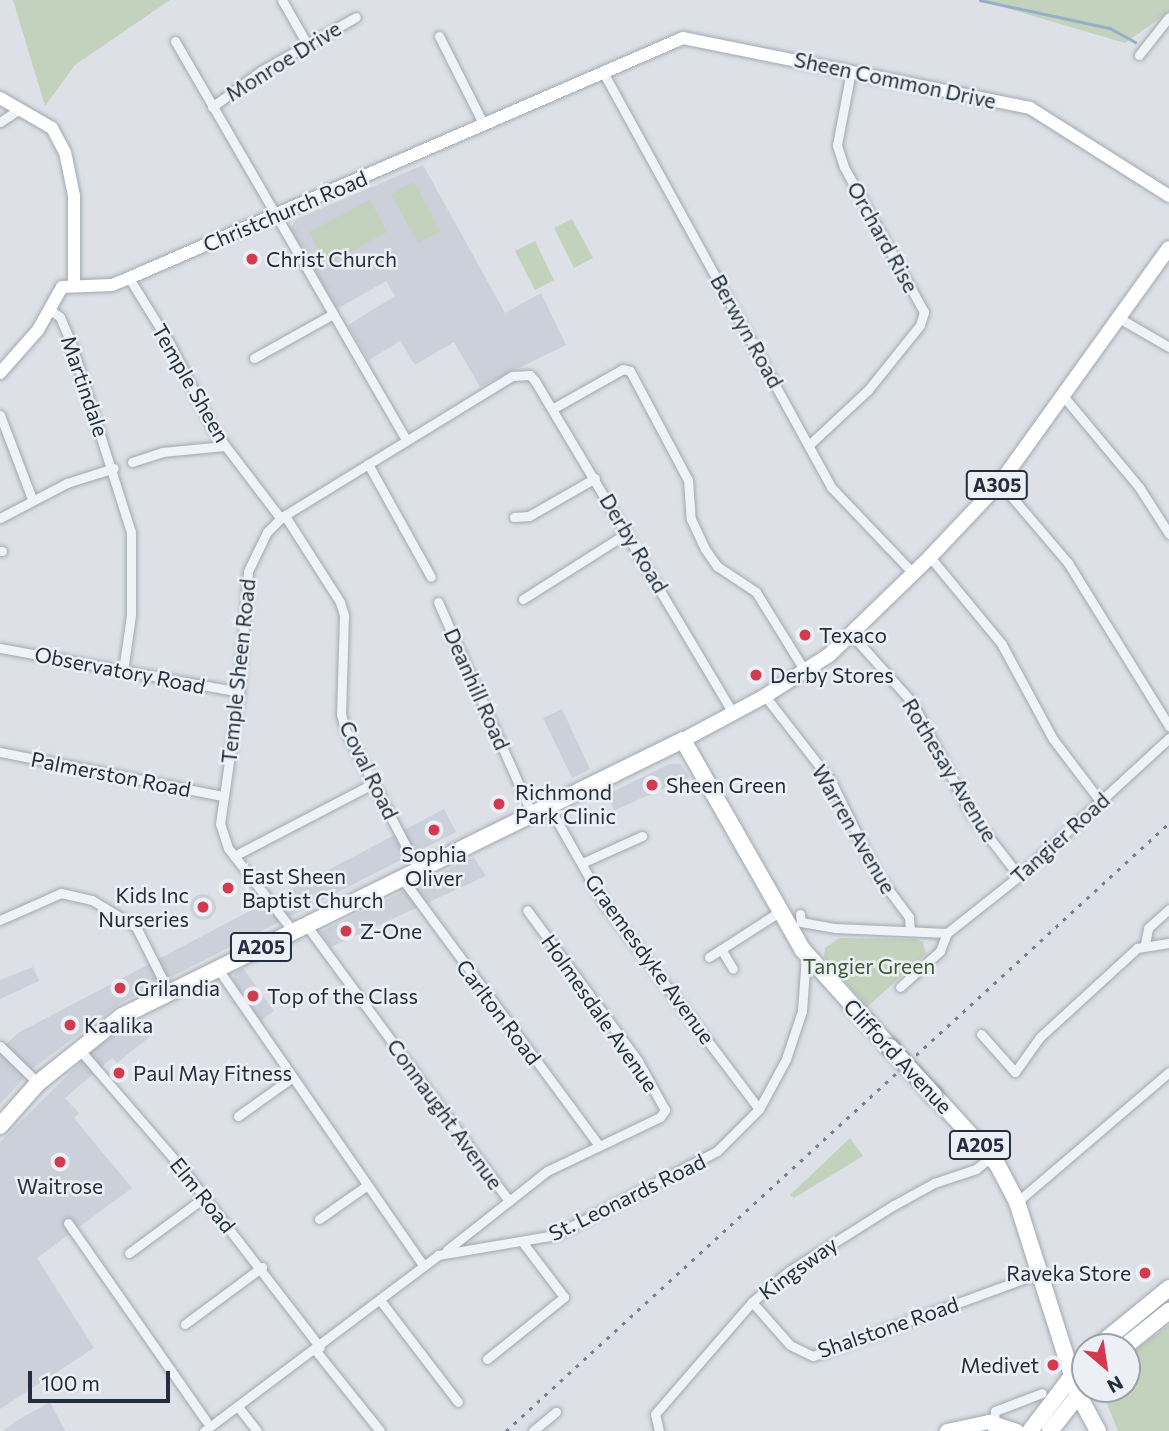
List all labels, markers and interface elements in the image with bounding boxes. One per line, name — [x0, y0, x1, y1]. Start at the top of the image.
street label: Monroe Drive — [221, 16, 345, 106]
street label: Sheen Common Drive — [792, 46, 998, 114]
street label: Christchurch Road — [199, 165, 371, 257]
street label: Orchard Rise — [842, 177, 924, 297]
place label: Christ Church — [266, 246, 397, 272]
marker: Christ Church — [244, 251, 260, 267]
street label: Berwyn Road — [705, 270, 789, 392]
street label: Temple Sheen — [147, 319, 235, 447]
street label: Martindale — [56, 332, 114, 440]
road number: A305 — [965, 470, 1028, 500]
street label: Derby Road — [595, 489, 673, 597]
street label: Temple Sheen Road — [216, 577, 260, 765]
place label: Texaco — [819, 622, 887, 648]
street label: Deanhill Road — [439, 624, 515, 754]
marker: Texaco — [797, 627, 813, 643]
street label: Observatory Road — [33, 641, 207, 699]
place label: Derby Stores — [770, 662, 894, 688]
marker: Derby Stores — [748, 667, 764, 683]
street label: Rothesay Avenue — [897, 694, 1003, 846]
street label: Coval Road — [334, 717, 404, 823]
street label: Palmerston Road — [29, 746, 193, 802]
street label: Warren Avenue — [807, 760, 901, 898]
place label: Sheen Green — [666, 772, 786, 798]
marker: Sheen Green — [644, 777, 660, 793]
place label: Richmond Park Clinic — [515, 779, 616, 829]
street label: Tangier Road — [1006, 787, 1114, 889]
marker: Richmond Park Clinic — [489, 794, 509, 814]
marker: Sophia Oliver — [426, 822, 442, 838]
place label: Sophia Oliver — [401, 841, 467, 891]
place label: East Sheen Baptist Church — [242, 863, 384, 913]
street label: Graemesdyke Avenue — [580, 869, 720, 1049]
marker: East Sheen Baptist Church — [220, 880, 236, 896]
place label: Kids Inc Nurseries — [98, 882, 189, 932]
marker: Kids Inc Nurseries — [195, 899, 211, 915]
place label: Z-One — [360, 918, 422, 944]
marker: Z-One — [338, 923, 354, 939]
street label: Holmesdale Avenue — [536, 930, 664, 1096]
road number: A205 — [230, 931, 292, 962]
park label: Tangier Green — [803, 953, 935, 979]
street label: Carlton Road — [451, 954, 547, 1070]
place label: Grilandia — [134, 975, 220, 1001]
marker: Grilandia — [112, 980, 128, 996]
place label: Top of the Class — [267, 983, 418, 1009]
marker: Top of the Class — [245, 988, 261, 1004]
street label: Clifford Avenue — [839, 993, 957, 1119]
place label: Kaalika — [84, 1012, 153, 1038]
marker: Kaalika — [62, 1017, 78, 1033]
street label: Connaught Avenue — [382, 1034, 508, 1194]
place label: Paul May Fitness — [133, 1060, 292, 1086]
marker: Paul May Fitness — [111, 1065, 127, 1081]
road number: A205 — [948, 1130, 1012, 1161]
street label: St. Leonards Road — [545, 1148, 709, 1246]
street label: Elm Road — [165, 1152, 241, 1238]
marker: Waitrose — [52, 1154, 68, 1170]
place label: Waitrose — [17, 1173, 103, 1199]
street label: Kingsway — [754, 1231, 842, 1305]
place label: Raveka Store — [1006, 1260, 1131, 1286]
marker: Raveka Store — [1137, 1265, 1153, 1281]
street label: Shalstone Road — [814, 1291, 962, 1363]
north arrow — [1071, 1333, 1141, 1403]
place label: Medivet — [960, 1352, 1039, 1378]
marker: Medivet — [1045, 1357, 1061, 1373]
scale bar — [32, 1358, 173, 1402]
text: 100 m — [41, 1370, 100, 1395]
text: N — [1104, 1372, 1127, 1399]

